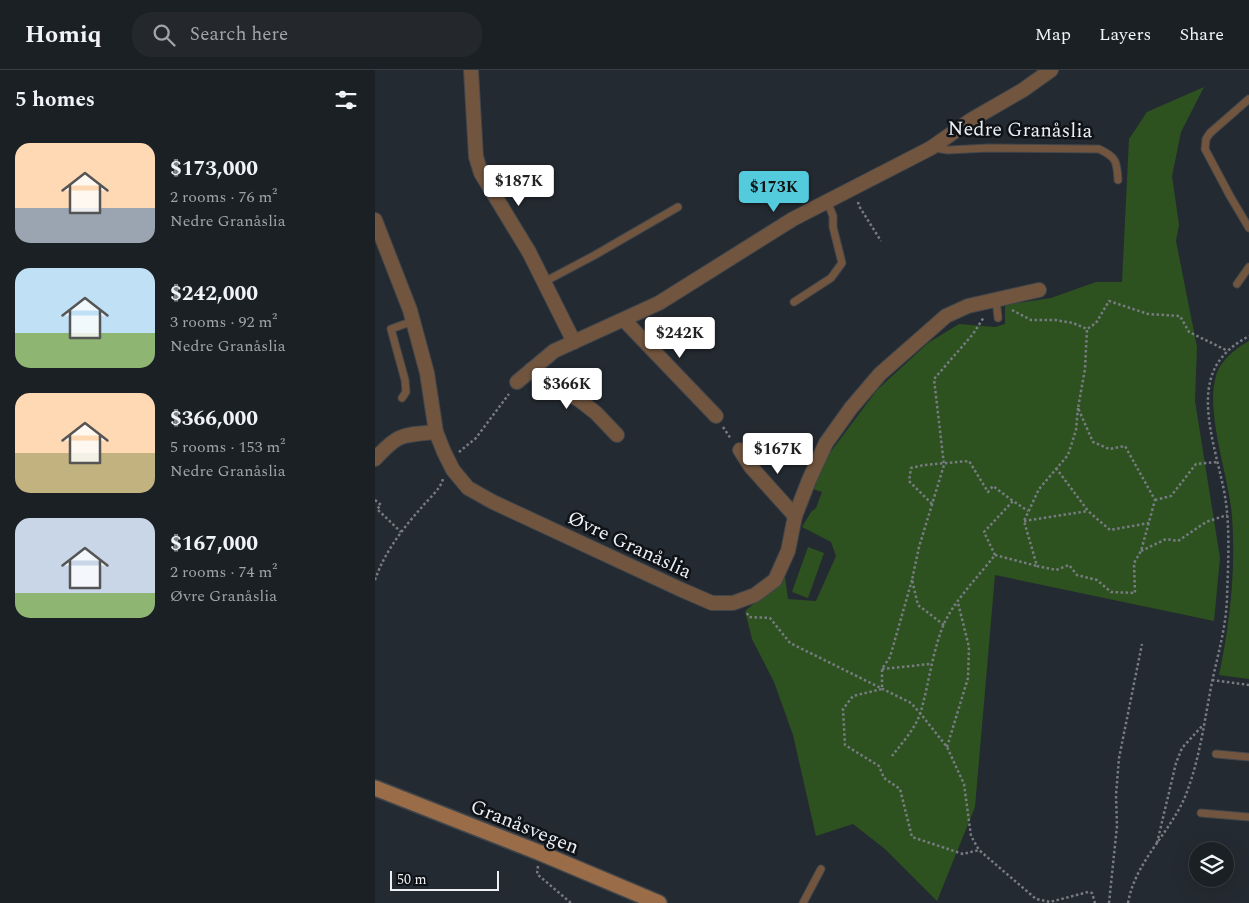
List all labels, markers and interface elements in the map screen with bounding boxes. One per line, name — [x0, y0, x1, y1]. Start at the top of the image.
search box — [132, 12, 482, 57]
text: Homiq — [25, 17, 102, 53]
text: Search here — [190, 20, 288, 49]
icon: search — [150, 21, 178, 49]
text: Map — [1035, 21, 1071, 48]
text: Layers — [1099, 21, 1151, 48]
text: Share — [1179, 21, 1224, 48]
text: 5 homes — [15, 84, 95, 116]
icon: filters — [332, 86, 360, 114]
street label: Nedre Granåslia — [947, 114, 1093, 146]
text: $173,000 — [170, 153, 258, 185]
icon: home — [55, 163, 115, 223]
pin: $187K — [484, 164, 554, 207]
text: $187K — [495, 169, 543, 193]
pin: $173K — [739, 170, 809, 213]
text: $173K — [750, 175, 798, 199]
text: 2 rooms · 76 m² — [170, 185, 277, 209]
text: Nedre Granåslia — [170, 209, 286, 233]
text: $242,000 — [170, 278, 258, 310]
icon: home — [55, 288, 115, 348]
text: 3 rooms · 92 m² — [170, 310, 277, 334]
pin: $242K — [645, 316, 715, 359]
text: $242K — [656, 321, 704, 345]
text: Nedre Granåslia — [170, 334, 286, 358]
pin: $366K — [532, 368, 602, 410]
text: $366K — [543, 372, 591, 396]
text: $366,000 — [170, 403, 258, 435]
icon: home — [55, 413, 115, 473]
pin: $167K — [743, 432, 813, 475]
text: 5 rooms · 153 m² — [170, 435, 285, 459]
text: $167K — [754, 437, 802, 461]
text: Nedre Granåslia — [170, 459, 286, 483]
street label: Øvre Granåslia — [563, 503, 697, 587]
text: $167,000 — [170, 528, 258, 560]
icon: home — [55, 538, 115, 598]
text: 2 rooms · 74 m² — [170, 560, 277, 584]
text: Øvre Granåslia — [170, 584, 277, 608]
street label: Granåsvegen — [466, 792, 583, 862]
map controls — [1189, 842, 1234, 887]
button: layers — [1189, 842, 1234, 887]
scale bar — [390, 868, 499, 891]
text: 50 m — [397, 869, 427, 890]

